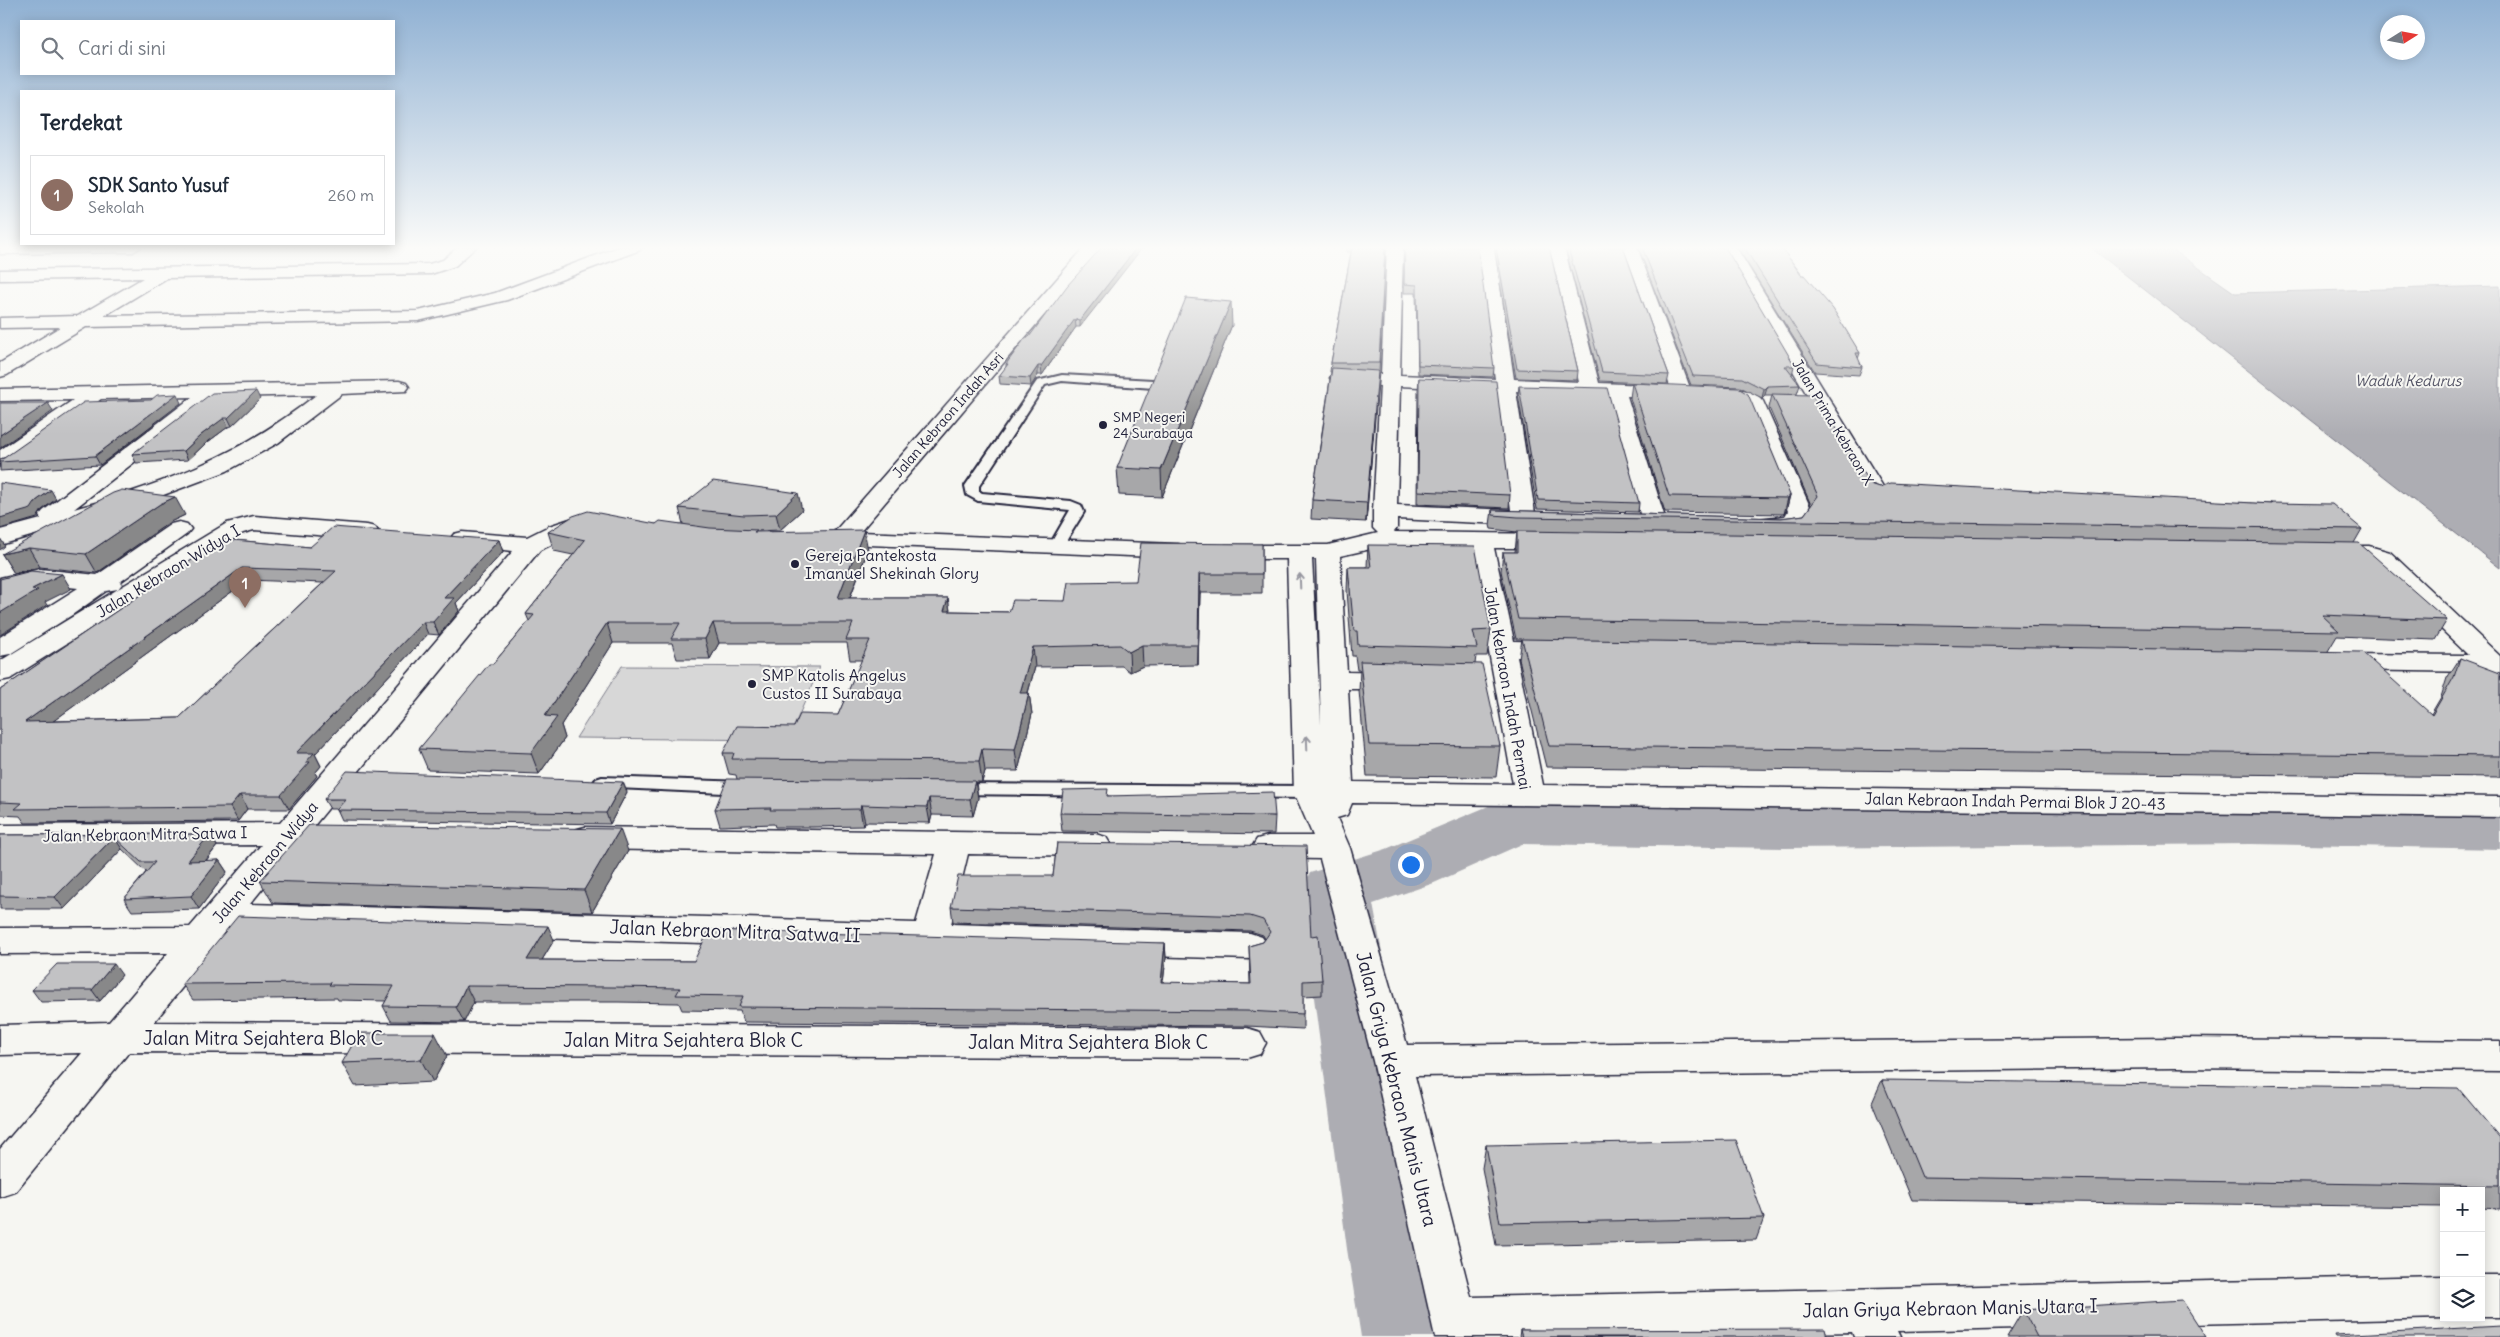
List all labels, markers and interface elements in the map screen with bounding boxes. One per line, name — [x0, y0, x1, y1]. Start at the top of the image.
north arrow — [2380, 15, 2425, 60]
search box — [20, 20, 395, 75]
icon: search — [38, 34, 66, 62]
text: Cari di sini — [78, 36, 166, 60]
text: Terdekat — [40, 109, 122, 136]
text: SDK Santo Yusuf — [88, 173, 229, 197]
text: 1 — [54, 185, 60, 205]
text: 260 m — [328, 185, 374, 205]
text: Sekolah — [88, 197, 145, 217]
street label: Jalan Kebraon Indah Asri — [889, 349, 1007, 481]
street label: Jalan Prima Kebraon X — [1788, 356, 1878, 488]
water label: Waduk Kedurus — [2355, 371, 2463, 390]
place label: SMP Negeri 24 Surabaya — [1113, 408, 1193, 442]
marker: SMP Negeri 24 Surabaya — [1097, 419, 1109, 431]
street label: Jalan Kebraon Widya I — [93, 520, 243, 622]
place label: Gereja Pantekosta Imanuel Shekinah Glory — [805, 545, 979, 583]
marker: Gereja Pantekosta Imanuel Shekinah Glory — [789, 558, 801, 570]
pin: 1 — [229, 567, 261, 608]
one-way arrow — [1296, 573, 1305, 589]
street label: Jalan Kebraon Indah Permai — [1480, 585, 1536, 791]
place label: SMP Katolis Angelus Custos II Surabaya — [762, 665, 906, 703]
marker: SMP Katolis Angelus Custos II Surabaya — [746, 678, 758, 690]
one-way arrow — [1302, 735, 1311, 751]
street label: Jalan Kebraon Indah Permai Blok J 20-43 — [1864, 788, 2166, 814]
street label: Jalan Kebraon Widya — [208, 797, 322, 927]
street label: Jalan Kebraon Mitra Satwa I — [43, 822, 247, 846]
your location — [1398, 852, 1424, 878]
street label: Jalan Kebraon Mitra Satwa II — [609, 915, 861, 947]
street label: Jalan Griya Kebraon Manis Utara — [1351, 949, 1443, 1229]
street label: Jalan Mitra Sejahtera Blok C — [143, 1026, 383, 1050]
street label: Jalan Mitra Sejahtera Blok C — [563, 1028, 803, 1052]
street label: Jalan Mitra Sejahtera Blok C — [968, 1030, 1208, 1054]
map controls — [2440, 1187, 2485, 1322]
button: + — [2440, 1187, 2485, 1232]
button: − — [2440, 1232, 2485, 1277]
button: layers — [2440, 1277, 2485, 1322]
street label: Jalan Griya Kebraon Manis Utara I — [1802, 1293, 2098, 1323]

